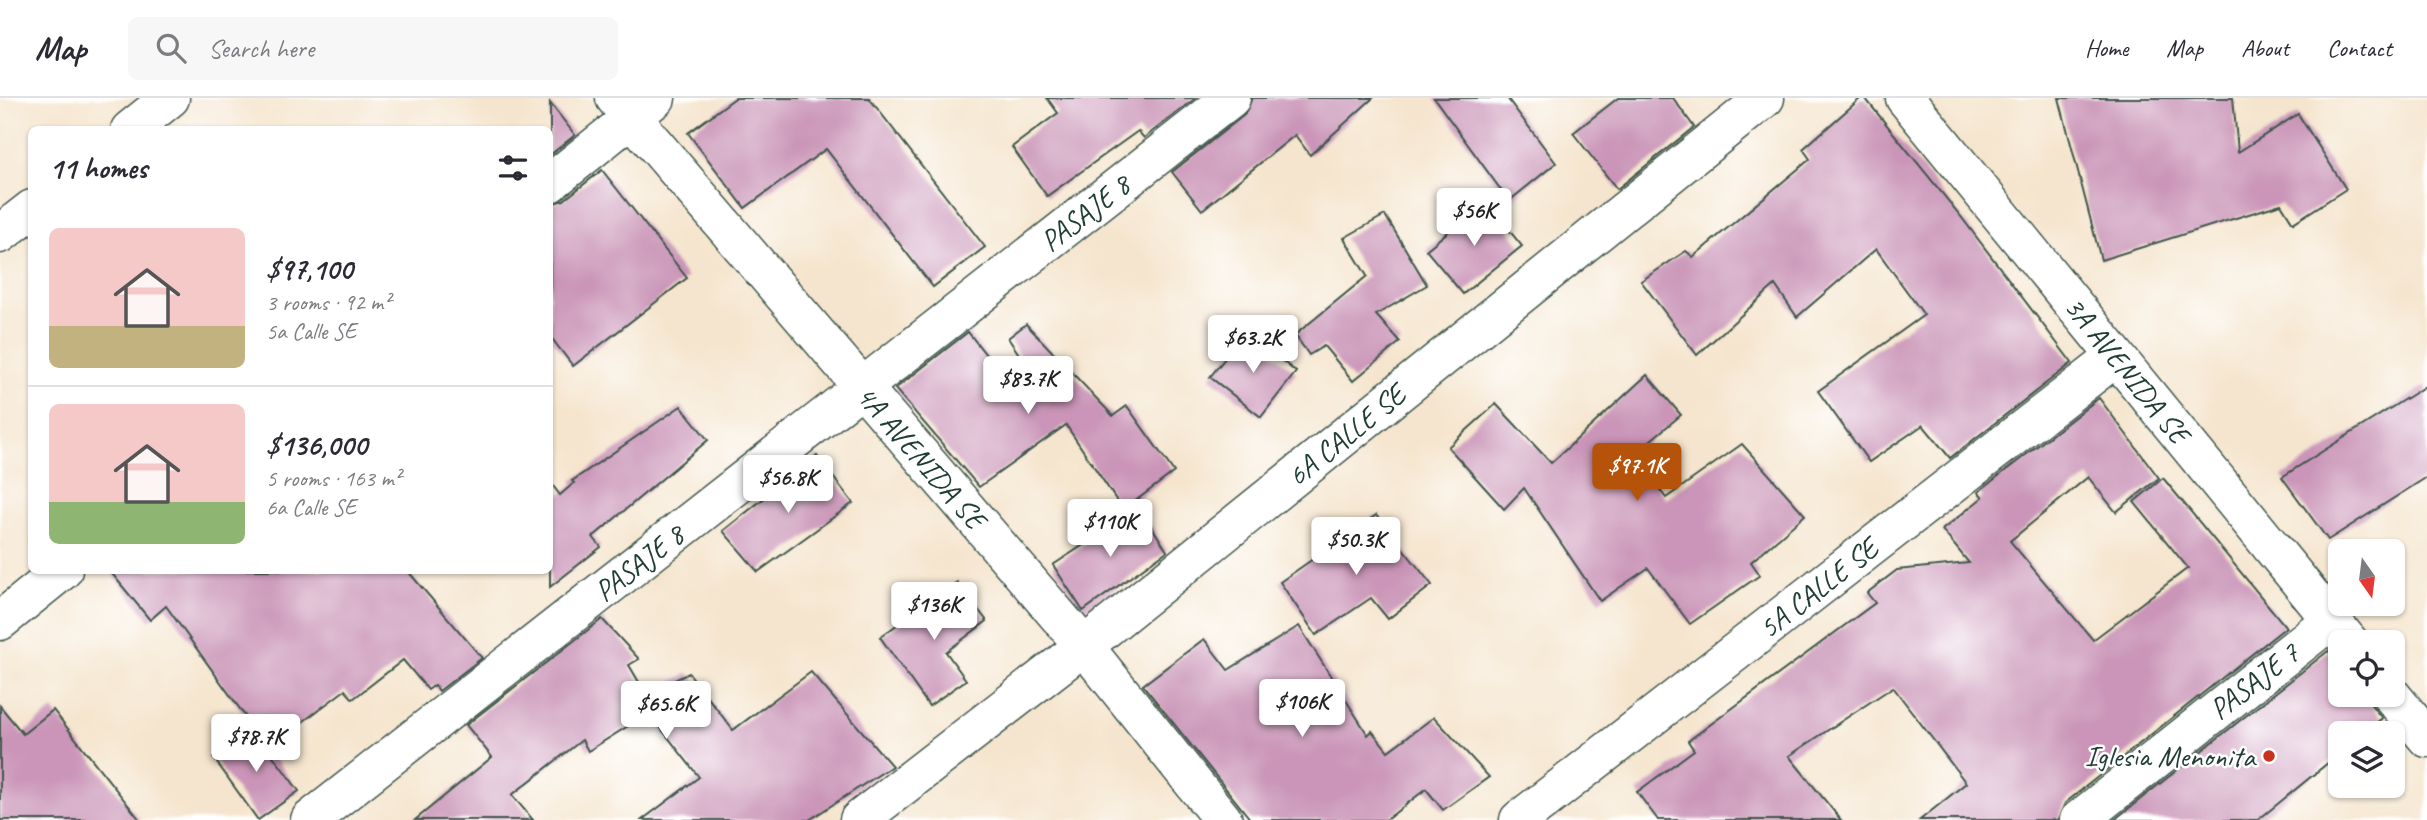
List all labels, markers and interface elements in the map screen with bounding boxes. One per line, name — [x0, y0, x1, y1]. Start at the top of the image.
search box — [128, 17, 618, 80]
text: Map — [35, 27, 86, 69]
icon: search — [152, 29, 190, 67]
text: Search here — [208, 32, 314, 65]
text: Home — [2085, 33, 2128, 63]
text: Map — [2166, 33, 2203, 63]
text: About — [2241, 33, 2289, 63]
text: Contact — [2327, 33, 2392, 63]
text: 11 homes — [49, 149, 147, 187]
icon: filters — [494, 149, 532, 187]
street label: PASAJE 8 — [1032, 165, 1140, 260]
pin: $56K — [1433, 188, 1515, 248]
text: $56K — [1453, 196, 1495, 225]
text: $97,100 — [266, 250, 352, 288]
icon: home — [105, 256, 189, 340]
text: 3 rooms · 92 m² — [266, 288, 390, 317]
street label: 3A AVENIDA SE — [2056, 288, 2200, 454]
pin: $63.2K — [1196, 316, 1310, 375]
text: 5a Calle SE — [266, 317, 356, 346]
text: $63.2K — [1224, 323, 1282, 352]
pin: $83.7K — [971, 356, 1085, 416]
text: $83.7K — [999, 364, 1057, 393]
street label: 6A CALLE SE — [1279, 373, 1416, 494]
street label: 4A AVENIDA SE — [848, 377, 996, 540]
text: $136,000 — [266, 426, 367, 464]
icon: home — [105, 432, 189, 516]
pin: $97.1K — [1580, 444, 1694, 503]
text: $97.1K — [1608, 451, 1666, 480]
pin: $56.8K — [731, 456, 845, 515]
text: $56.8K — [759, 463, 817, 492]
text: 5 rooms · 163 m² — [266, 464, 401, 493]
text: 6a Calle SE — [266, 493, 356, 522]
pin: $110K — [1061, 500, 1159, 559]
text: $110K — [1083, 507, 1137, 536]
street label: PASAJE 8 — [586, 515, 694, 610]
pin: $50.3K — [1299, 518, 1413, 577]
text: $50.3K — [1327, 525, 1385, 554]
street label: 5A CALLE SE — [1751, 527, 1889, 647]
north arrow — [2328, 539, 2404, 616]
map controls — [2328, 539, 2405, 798]
pin: $136K — [885, 582, 983, 642]
text: $136K — [907, 590, 961, 619]
button: locate — [2328, 630, 2405, 707]
street label: PASAJE 7 — [2201, 633, 2308, 728]
pin: $106K — [1253, 680, 1351, 739]
pin: $65.6K — [609, 682, 723, 741]
text: $106K — [1275, 687, 1329, 716]
text: $65.6K — [637, 689, 695, 718]
pin: $78.7K — [199, 714, 313, 774]
button: layers — [2328, 721, 2405, 798]
text: $78.7K — [227, 722, 285, 751]
place label: Iglesia Menonita — [2085, 737, 2257, 775]
marker: Iglesia Menonita — [2261, 748, 2277, 764]

